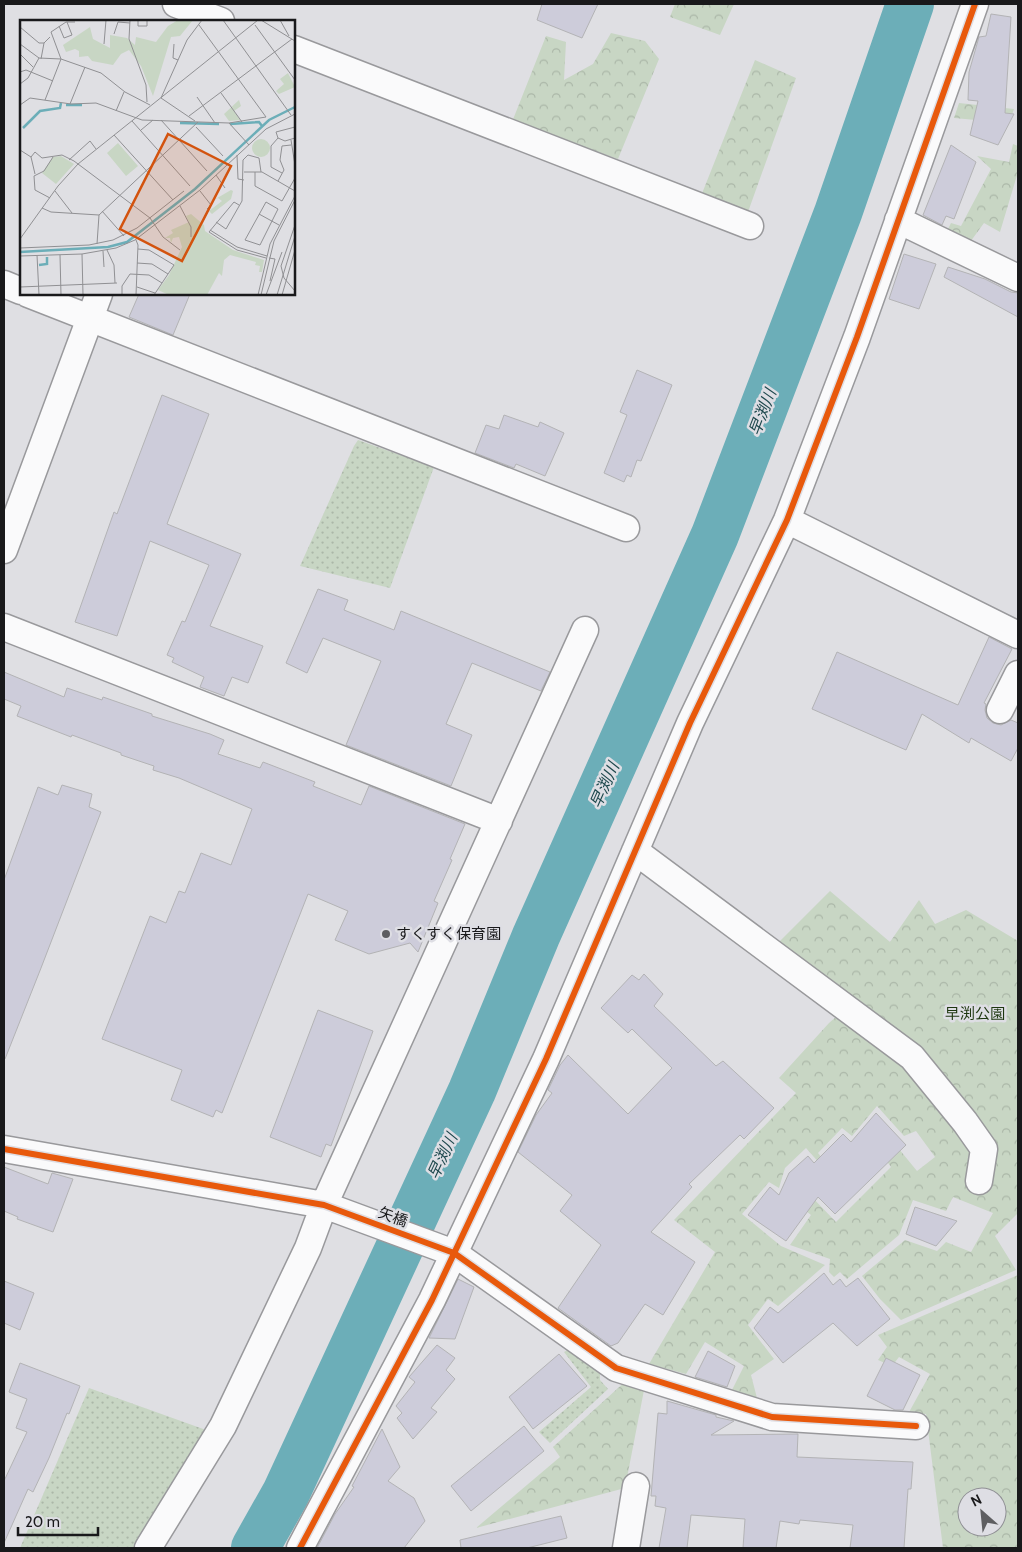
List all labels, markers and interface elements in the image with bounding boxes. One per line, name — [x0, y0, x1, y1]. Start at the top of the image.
inset map — [20, 20, 295, 295]
water label: 早渕川 — [745, 385, 781, 438]
water label: 早渕川 — [586, 758, 624, 811]
place label: すくすく保育園 — [396, 925, 501, 943]
marker: すくすく保育園 — [380, 928, 392, 940]
park label: 早渕公園 — [945, 1005, 1005, 1023]
water label: 早渕川 — [424, 1129, 462, 1182]
street label: 矢橋 — [376, 1203, 410, 1231]
north arrow — [957, 1487, 1007, 1537]
text: N — [968, 1490, 985, 1511]
scale bar — [18, 1504, 98, 1536]
text: 20 m — [25, 1513, 60, 1531]

